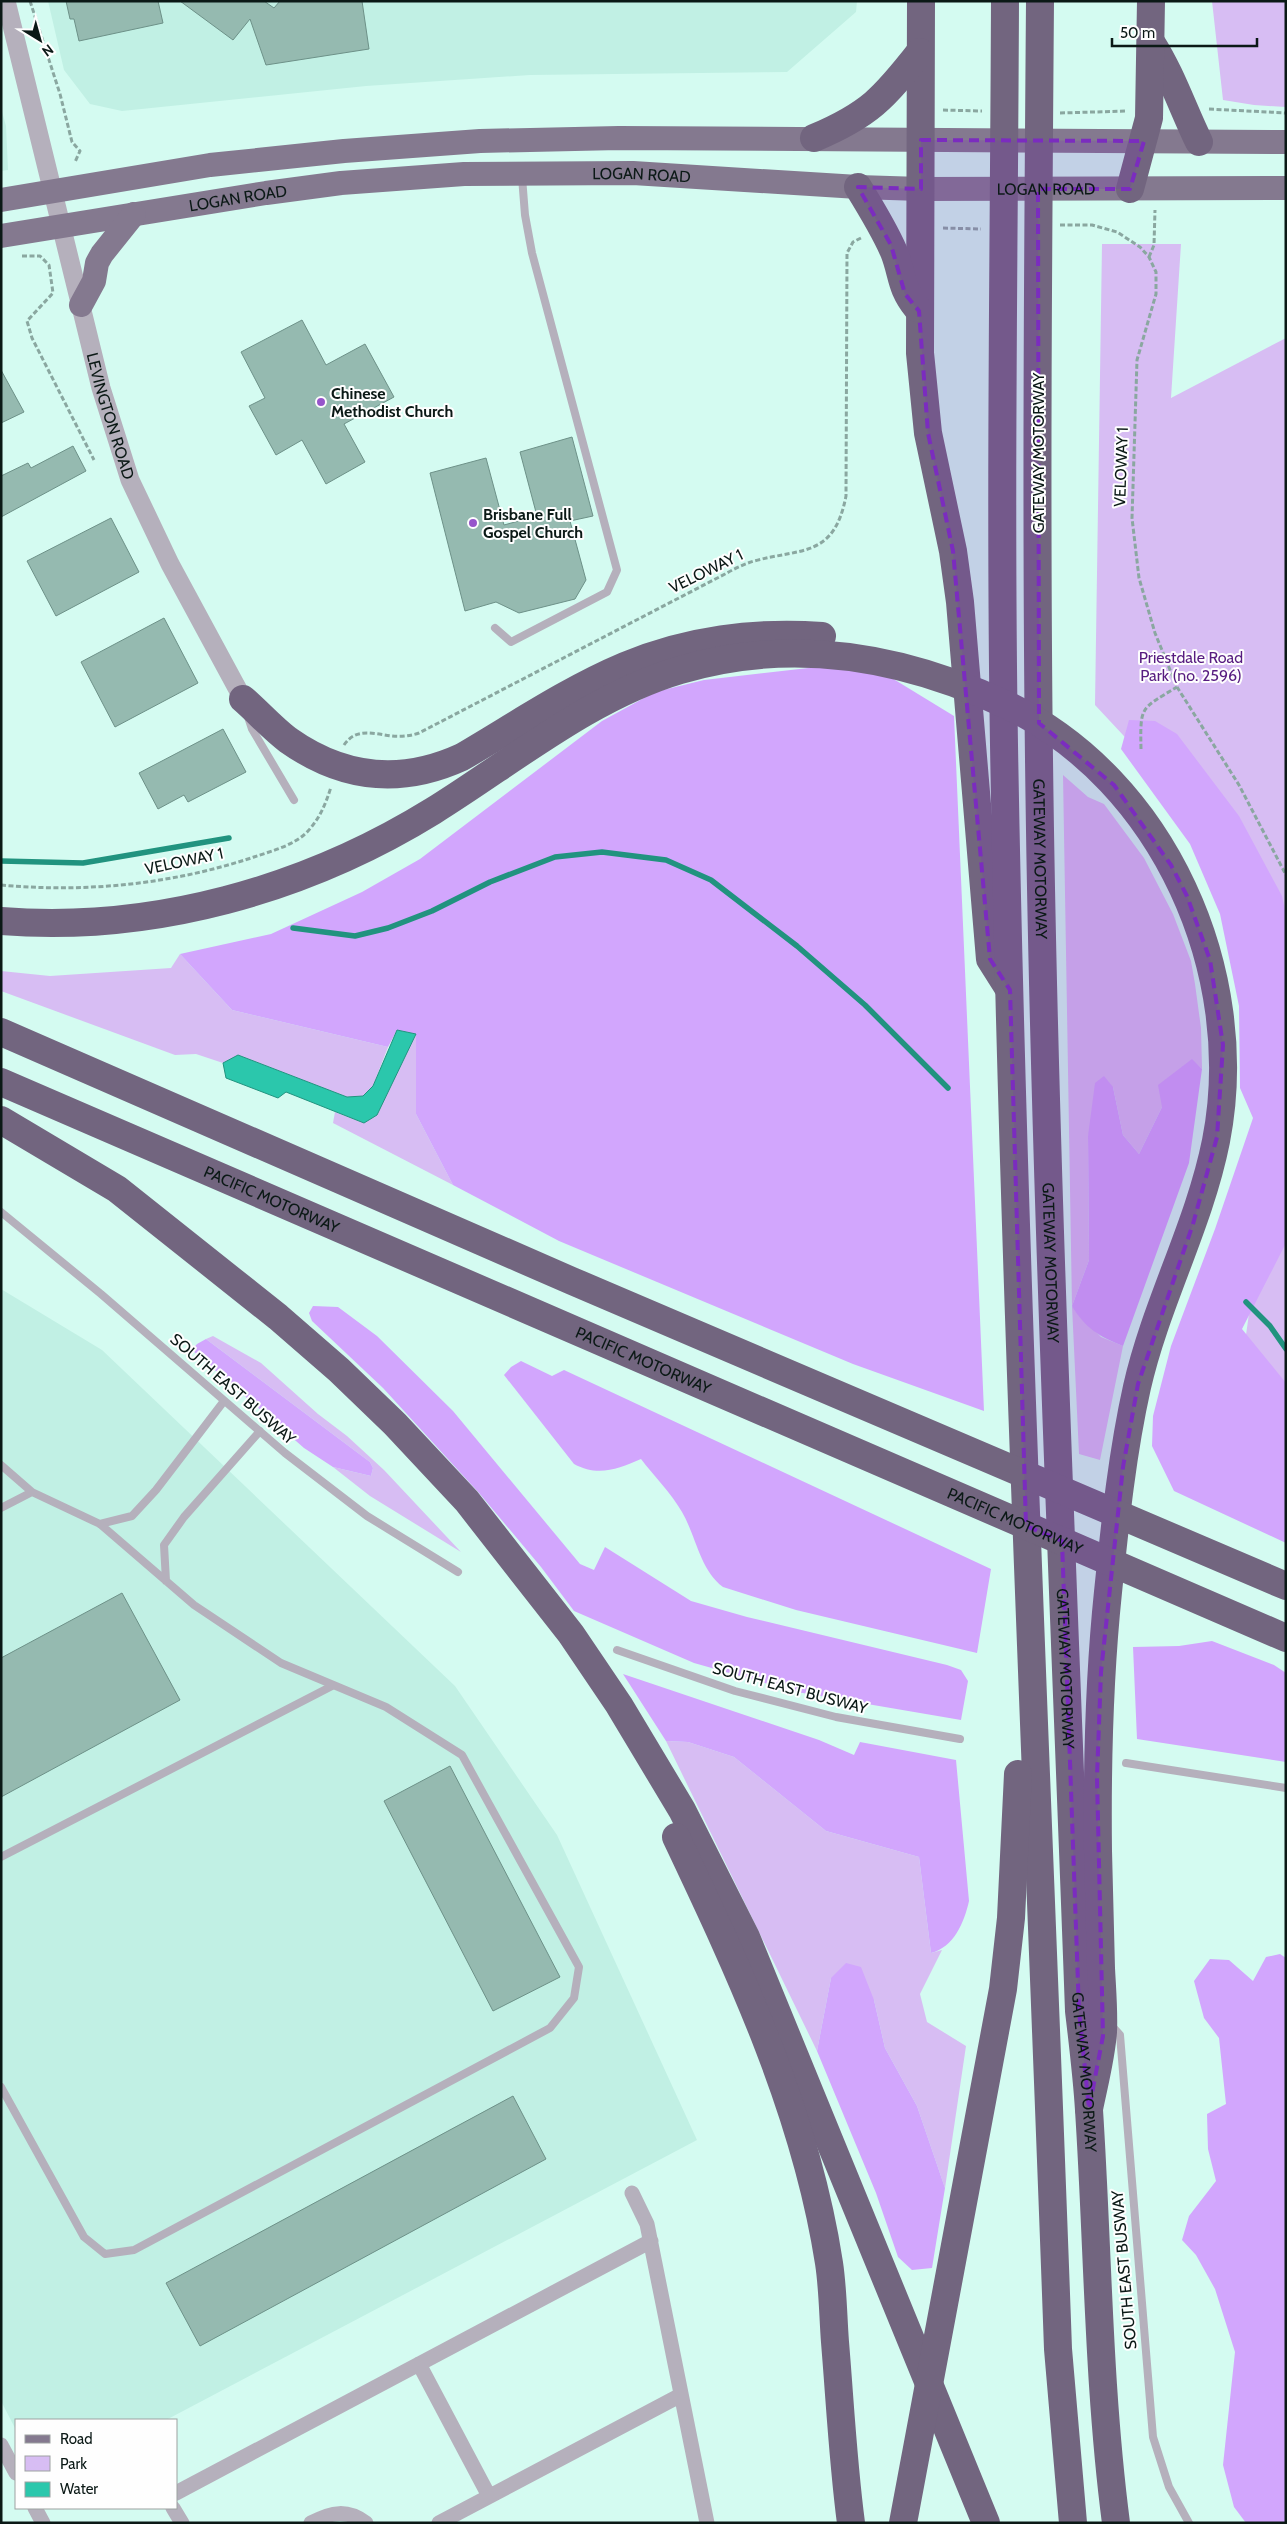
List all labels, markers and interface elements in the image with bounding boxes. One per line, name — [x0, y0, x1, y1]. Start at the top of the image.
north arrow — [15, 15, 65, 65]
scale bar — [1112, 15, 1257, 47]
text: 50 m — [1120, 24, 1155, 42]
text: N — [38, 40, 57, 61]
street label: LOGAN ROAD — [592, 164, 691, 186]
street label: LOGAN ROAD — [997, 179, 1095, 198]
street label: LOGAN ROAD — [188, 181, 288, 215]
street label: LEVINGTON ROAD — [83, 351, 139, 482]
street label: GATEWAY MOTORWAY — [1029, 372, 1048, 533]
place label: Chinese Methodist Church — [331, 384, 453, 421]
marker: Chinese Methodist Church — [315, 396, 327, 408]
street label: VELOWAY 1 — [1110, 427, 1132, 507]
place label: Brisbane Full Gospel Church — [483, 505, 583, 542]
marker: Brisbane Full Gospel Church — [467, 517, 479, 529]
street label: VELOWAY 1 — [666, 545, 746, 597]
park label: Priestdale Road Park (no. 2596) — [1139, 648, 1243, 685]
street label: GATEWAY MOTORWAY — [1030, 779, 1052, 940]
street label: VELOWAY 1 — [143, 843, 225, 879]
street label: PACIFIC MOTORWAY — [201, 1162, 343, 1237]
street label: GATEWAY MOTORWAY — [1039, 1182, 1063, 1344]
street label: PACIFIC MOTORWAY — [573, 1322, 715, 1398]
street label: SOUTH EAST BUSWAY — [166, 1329, 300, 1449]
street label: PACIFIC MOTORWAY — [945, 1483, 1087, 1559]
street label: GATEWAY MOTORWAY — [1053, 1588, 1079, 1750]
street label: SOUTH EAST BUSWAY — [710, 1658, 871, 1718]
street label: GATEWAY MOTORWAY — [1069, 1992, 1101, 2154]
street label: SOUTH EAST BUSWAY — [1107, 2189, 1140, 2350]
legend — [15, 2419, 178, 2509]
text: Road — [60, 2430, 93, 2448]
text: Park — [60, 2455, 87, 2473]
text: Water — [60, 2480, 98, 2498]

